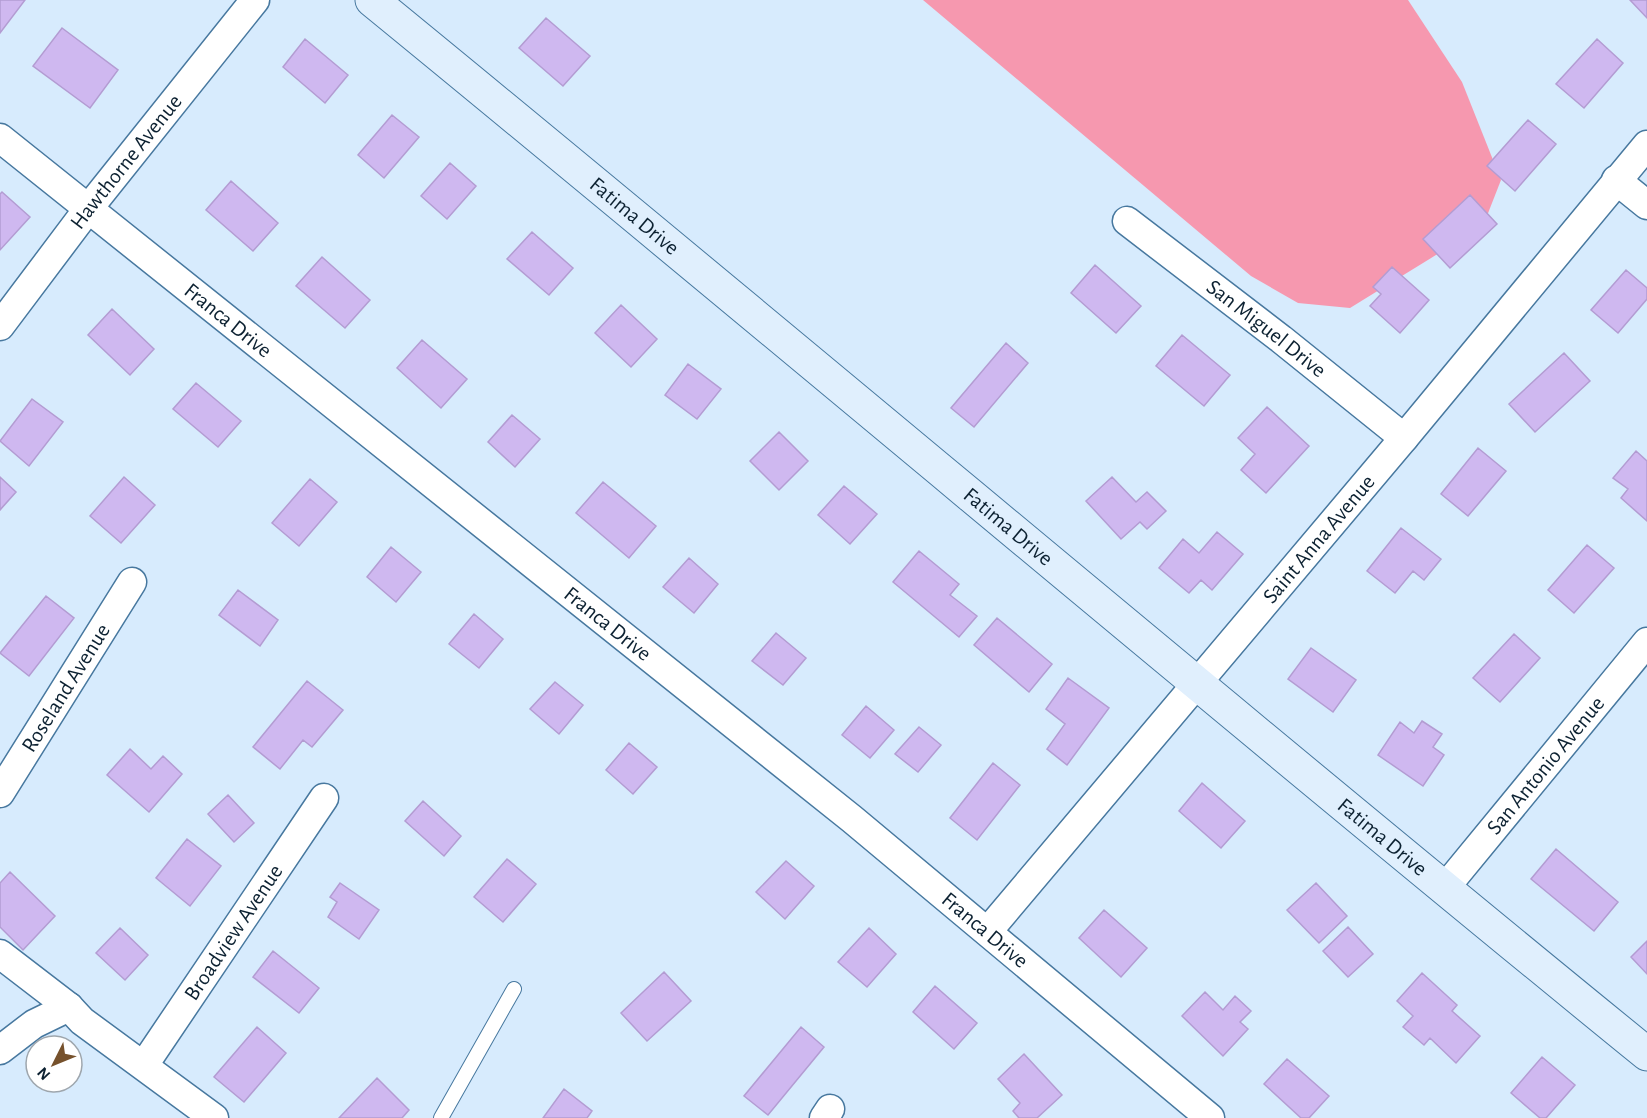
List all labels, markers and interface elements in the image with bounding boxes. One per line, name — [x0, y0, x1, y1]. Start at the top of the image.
street label: Hawthorne Avenue — [66, 90, 186, 233]
street label: Fatima Drive — [586, 173, 683, 259]
street label: San Miguel Drive — [1203, 275, 1330, 382]
street label: Franca Drive — [180, 279, 276, 362]
street label: Saint Anna Avenue — [1259, 471, 1379, 607]
street label: Fatima Drive — [960, 483, 1057, 570]
street label: Franca Drive — [560, 582, 656, 665]
street label: Roseland Avenue — [18, 620, 114, 756]
street label: San Antonio Avenue — [1483, 692, 1609, 839]
street label: Fatima Drive — [1333, 794, 1431, 880]
street label: Broadview Avenue — [180, 860, 287, 1004]
street label: Franca Drive — [938, 888, 1032, 972]
north arrow — [24, 1034, 84, 1094]
text: N — [34, 1064, 53, 1083]

